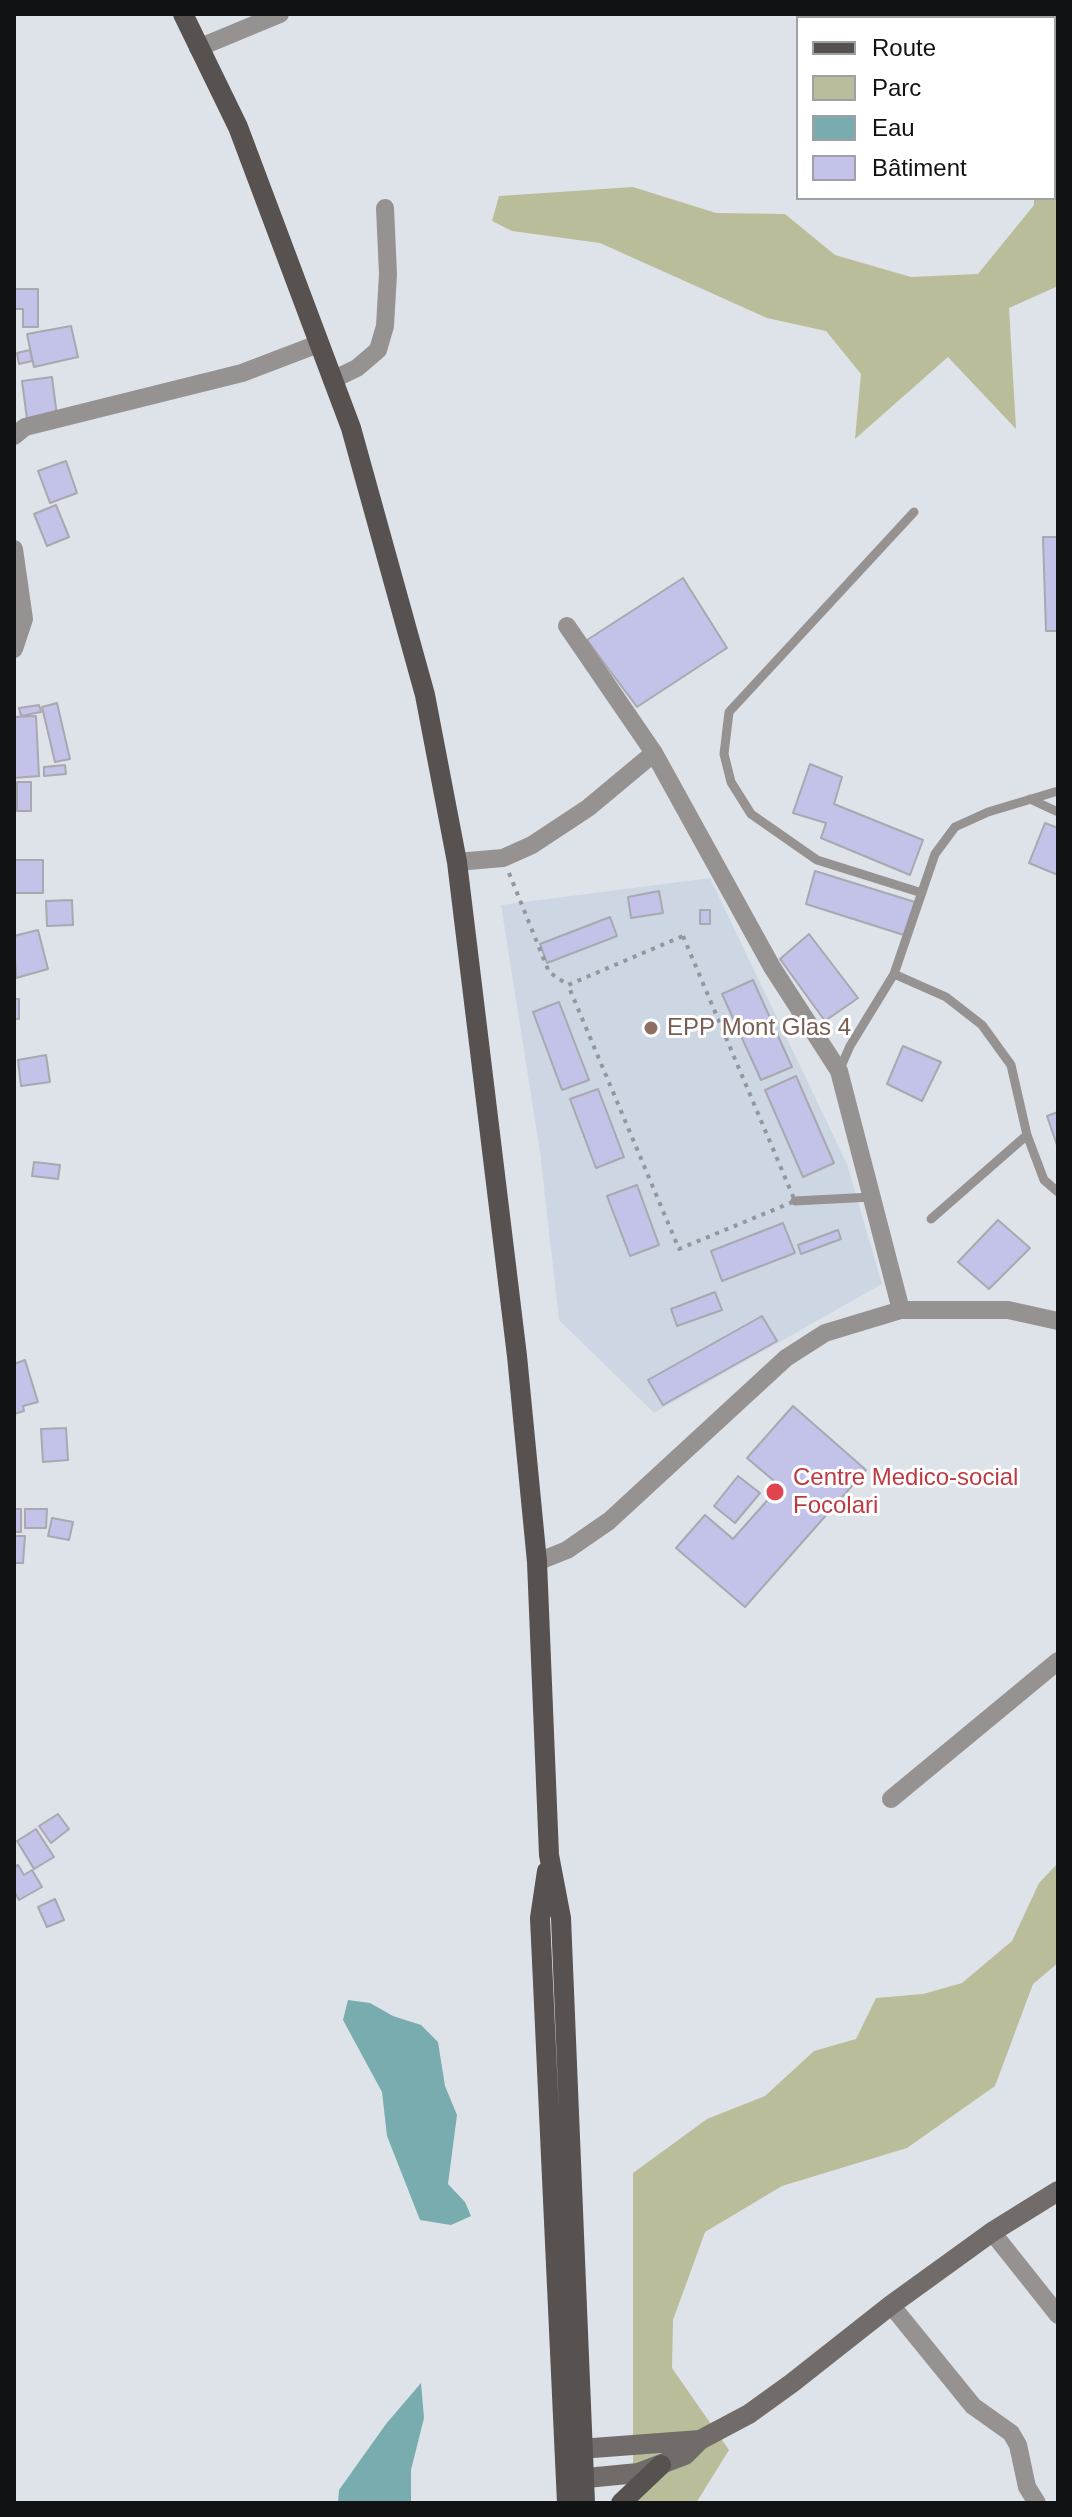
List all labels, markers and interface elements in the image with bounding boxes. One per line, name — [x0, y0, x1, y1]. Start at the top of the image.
legend — [796, 16, 1056, 200]
text: Route — [872, 34, 936, 61]
text: Parc — [872, 74, 921, 101]
text: Eau — [872, 114, 915, 141]
text: Bâtiment — [872, 154, 967, 181]
place label: EPP Mont Glas 4 — [667, 1014, 851, 1042]
marker: EPP Mont Glas 4 — [642, 1019, 660, 1037]
place label: Centre Medico-social Focolari — [793, 1464, 1018, 1520]
marker: Centre Medico-social Focolari — [764, 1481, 786, 1503]

